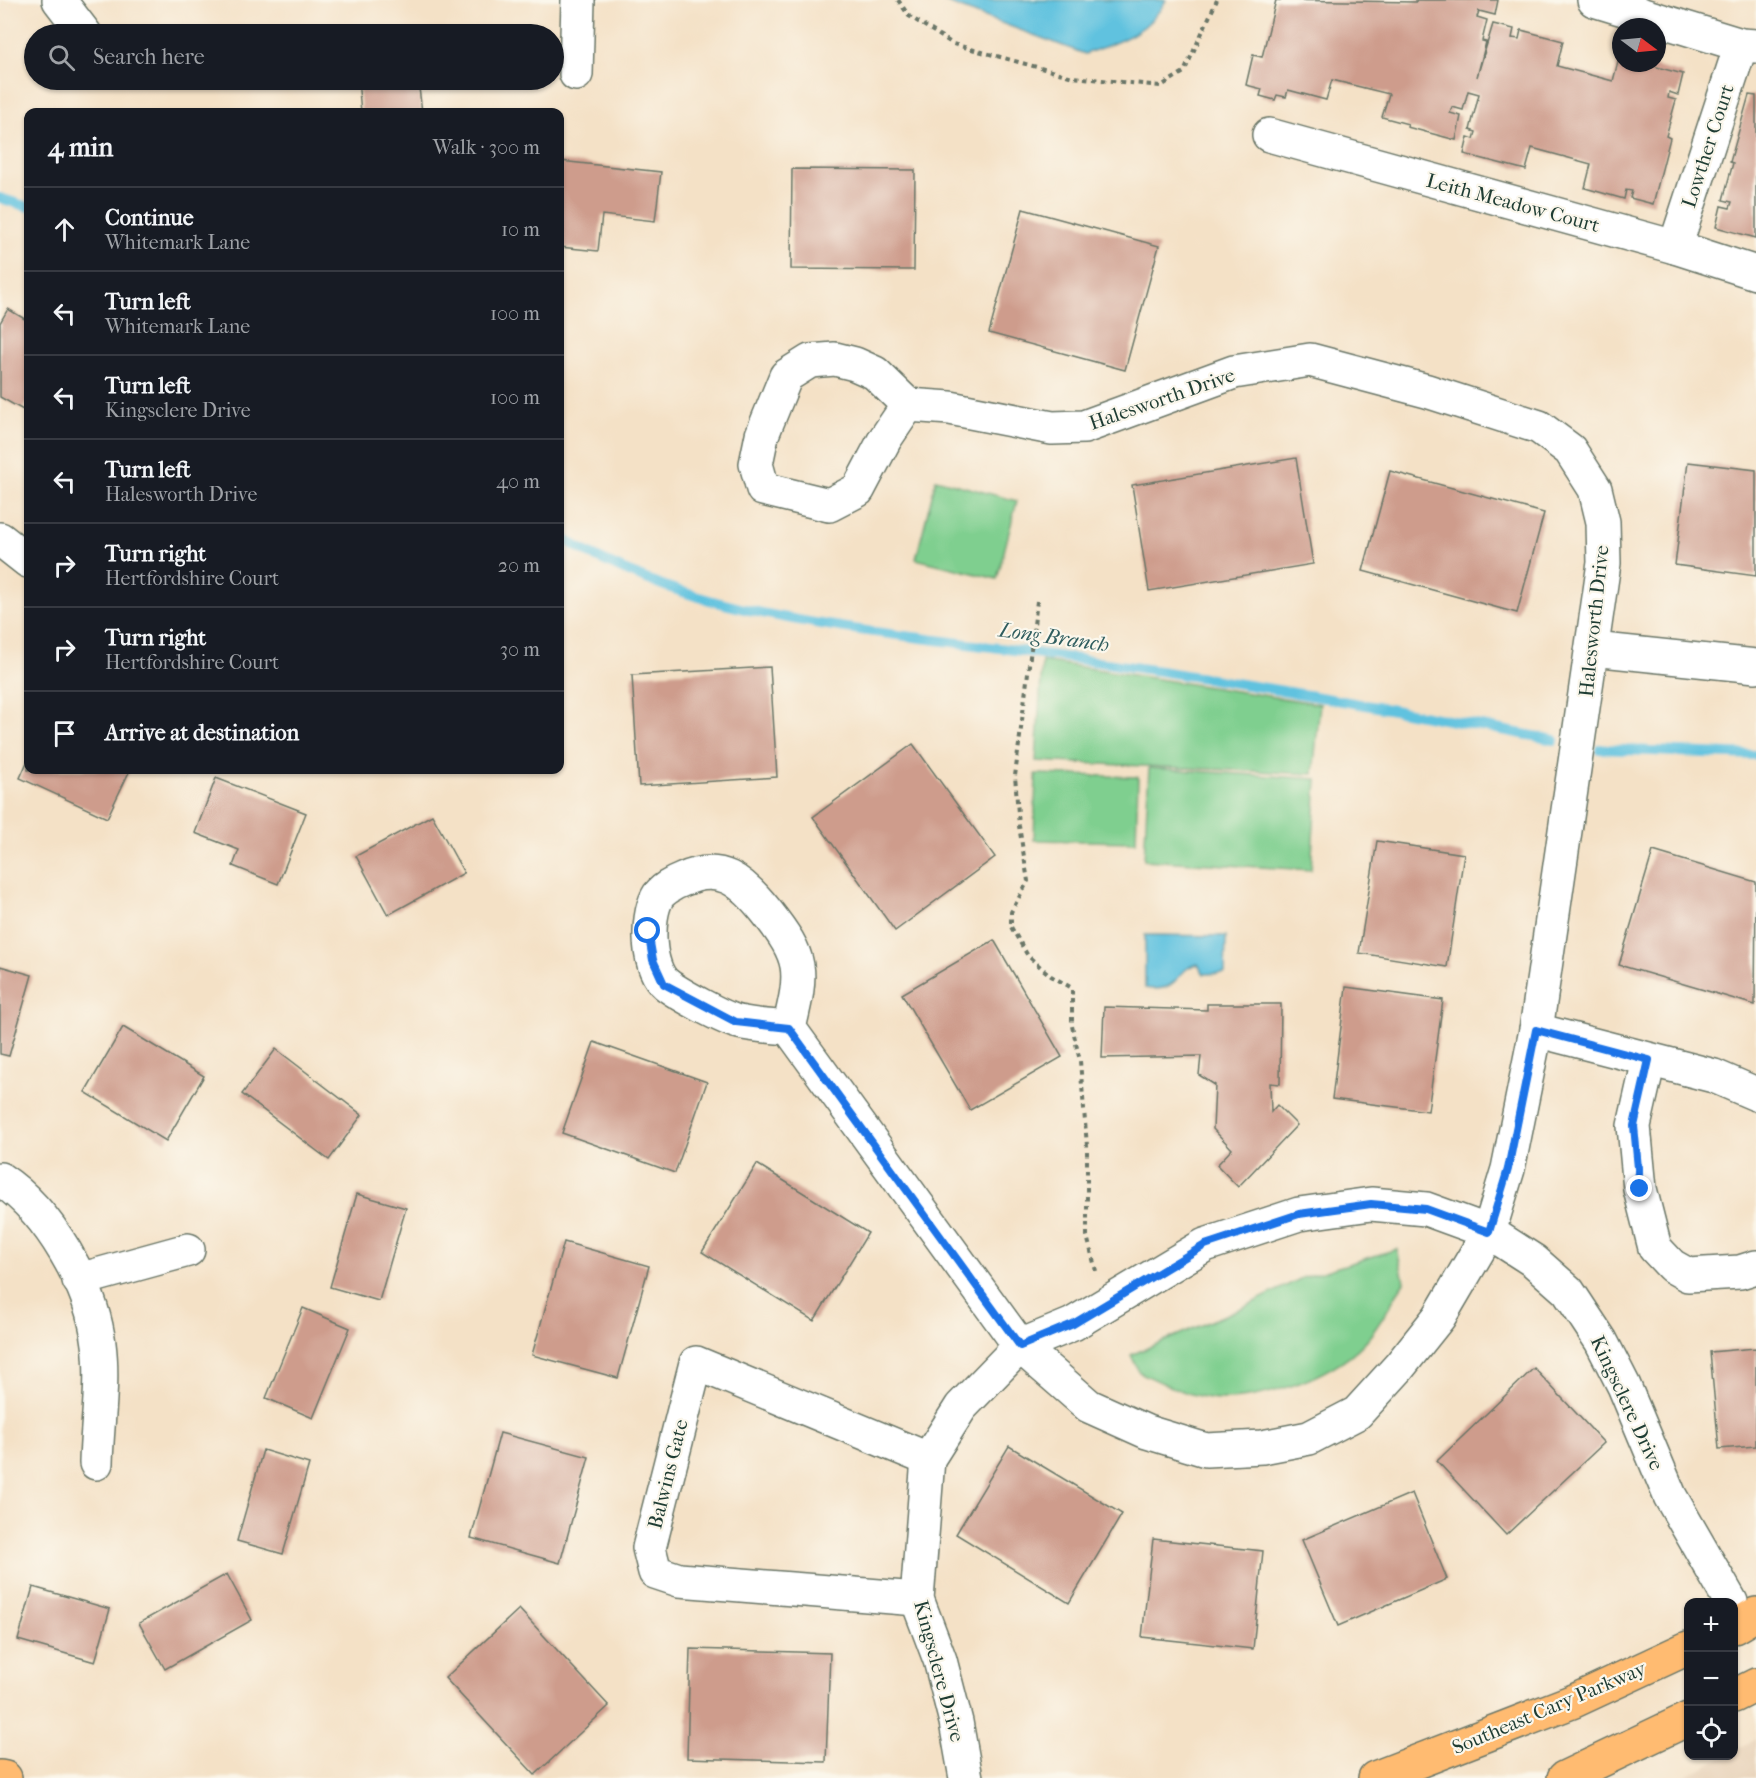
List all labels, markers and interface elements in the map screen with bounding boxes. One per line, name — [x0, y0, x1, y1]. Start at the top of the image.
north arrow — [1612, 18, 1666, 72]
search box — [24, 24, 564, 90]
icon: search — [45, 41, 78, 74]
text: Search here — [93, 44, 205, 70]
street label: Lowther Court — [1677, 81, 1739, 211]
text: 4 min — [48, 132, 113, 163]
text: Walk · 300 m — [433, 136, 540, 159]
street label: Leith Meadow Court — [1424, 169, 1602, 237]
text: Continue — [105, 205, 194, 231]
icon: ahead — [48, 213, 81, 246]
text: 10 m — [501, 218, 540, 241]
text: Whitemark Lane — [105, 231, 250, 254]
text: Turn left — [105, 289, 191, 315]
icon: left — [48, 297, 81, 330]
text: 100 m — [490, 302, 540, 325]
text: Whitemark Lane — [105, 315, 250, 338]
street label: Halesworth Drive — [1086, 363, 1238, 435]
text: Turn left — [105, 373, 191, 399]
icon: left — [48, 381, 81, 414]
text: 100 m — [490, 386, 540, 409]
text: Kingsclere Drive — [105, 399, 251, 422]
text: Turn left — [105, 457, 191, 483]
icon: left — [48, 465, 81, 498]
text: 40 m — [496, 470, 540, 493]
text: Halesworth Drive — [105, 483, 257, 506]
text: Turn right — [105, 541, 206, 567]
street label: Halesworth Drive — [1575, 544, 1613, 698]
icon: right — [48, 549, 81, 582]
text: 20 m — [498, 554, 540, 577]
text: Hertfordshire Court — [105, 567, 279, 590]
water label: Long Branch — [995, 617, 1111, 657]
text: Turn right — [105, 625, 206, 651]
icon: right — [48, 633, 81, 666]
text: 30 m — [500, 638, 540, 661]
text: Hertfordshire Court — [105, 651, 279, 674]
icon: arrive — [48, 717, 81, 750]
text: Arrive at destination — [105, 720, 299, 746]
route start — [634, 917, 660, 943]
route end — [1626, 1175, 1652, 1201]
street label: Kingsclere Drive — [1586, 1332, 1668, 1474]
street label: Balwins Gate — [643, 1417, 693, 1531]
street label: Kingsclere Drive — [909, 1598, 969, 1744]
map controls — [1684, 1598, 1738, 1760]
button: + — [1684, 1598, 1738, 1652]
button: − — [1684, 1652, 1738, 1706]
street label: Southeast Cary Parkway — [1449, 1656, 1650, 1759]
button: locate — [1684, 1706, 1738, 1760]

